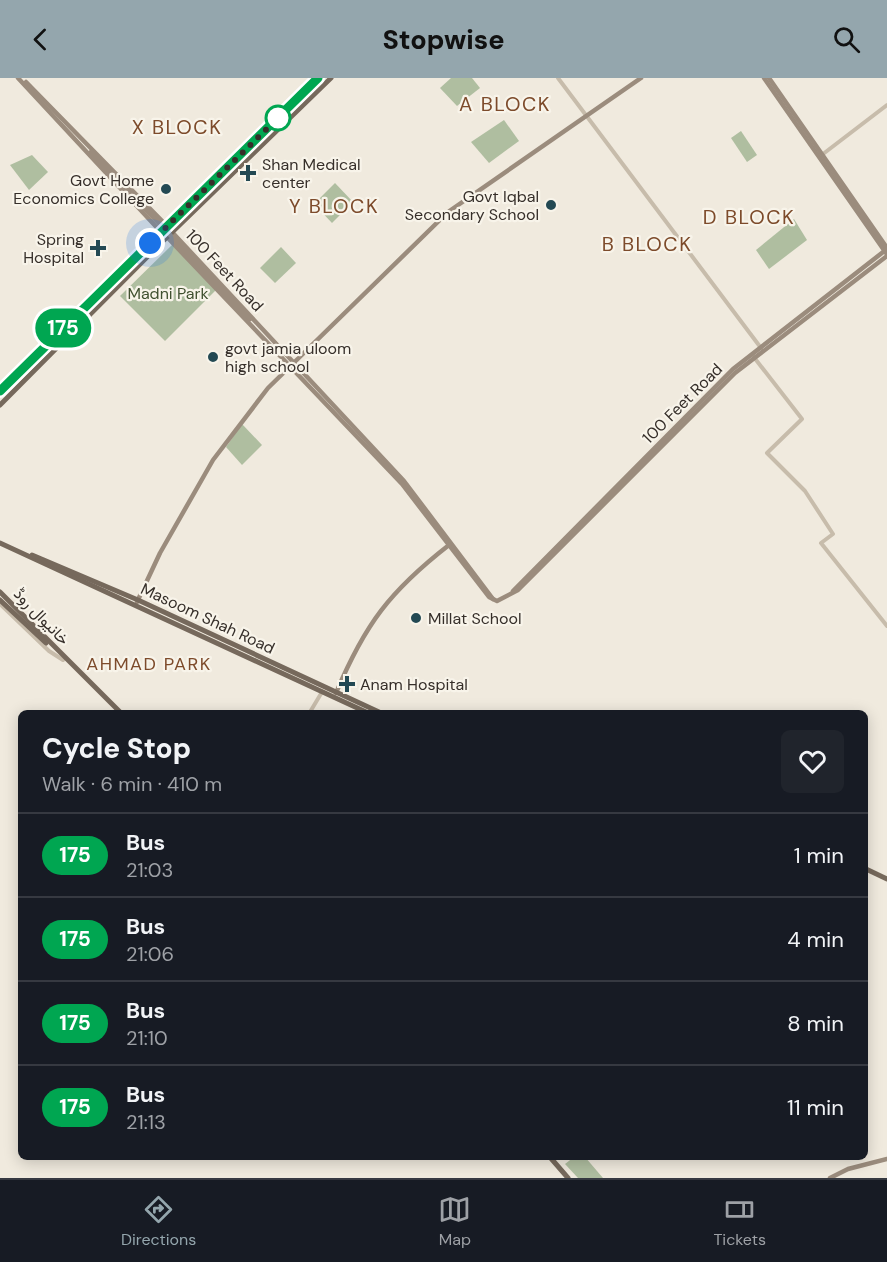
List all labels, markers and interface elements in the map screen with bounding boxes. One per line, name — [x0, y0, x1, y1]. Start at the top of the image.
text: Stopwise — [382, 22, 505, 57]
icon: back — [24, 23, 57, 56]
icon: search — [830, 23, 863, 56]
district label: A BLOCK — [459, 91, 551, 117]
unlabelled marker — [265, 105, 291, 131]
district label: X BLOCK — [132, 114, 222, 140]
place label: Shan Medical center — [262, 154, 360, 193]
marker: Shan Medical center — [239, 164, 257, 182]
place label: Govt Home Economics College — [13, 170, 154, 209]
marker: Govt Home Economics College — [159, 182, 173, 196]
place label: Govt Iqbal Secondary School — [405, 186, 539, 225]
district label: Y BLOCK — [289, 193, 379, 219]
marker: Govt Iqbal Secondary School — [544, 198, 558, 212]
district label: D BLOCK — [703, 204, 795, 230]
street label: 100 Feet Road — [181, 225, 268, 316]
your location — [135, 228, 165, 258]
place label: Spring Hospital — [23, 229, 84, 268]
district label: B BLOCK — [602, 231, 692, 257]
marker: Spring Hospital — [89, 239, 107, 257]
park label: Madni Park — [127, 283, 209, 304]
line badge: 175 — [28, 308, 98, 348]
text: 175 — [47, 314, 79, 342]
place label: govt jamia uloom high school — [225, 338, 351, 377]
marker: govt jamia uloom high school — [206, 350, 220, 364]
street label: 100 Feet Road — [638, 359, 727, 448]
street label: Masoom Shah Road — [137, 578, 278, 659]
street label: خانیوال روڈ — [9, 583, 74, 650]
place label: Millat School — [428, 608, 522, 629]
marker: Millat School — [409, 611, 423, 625]
district label: AHMAD PARK — [86, 652, 212, 676]
place label: Anam Hospital — [360, 674, 468, 695]
marker: Anam Hospital — [338, 675, 356, 693]
text: Cycle Stop — [42, 730, 191, 767]
button: heart — [781, 730, 844, 793]
text: Walk · 6 min · 410 m — [42, 771, 222, 797]
text: Bus — [126, 828, 165, 857]
text: 175 — [59, 841, 91, 869]
text: 1 min — [794, 841, 844, 870]
text: 21:03 — [126, 857, 173, 883]
text: Bus — [126, 912, 165, 941]
text: 175 — [59, 925, 91, 953]
text: 4 min — [787, 925, 844, 954]
text: 21:06 — [126, 941, 174, 967]
text: Bus — [126, 996, 165, 1025]
text: 175 — [59, 1009, 91, 1037]
text: 8 min — [787, 1009, 844, 1038]
text: 21:10 — [126, 1025, 168, 1051]
text: Bus — [126, 1080, 165, 1109]
text: 175 — [59, 1093, 91, 1121]
text: 11 min — [787, 1093, 844, 1122]
text: 21:13 — [126, 1109, 166, 1135]
tab: Directions — [121, 1193, 196, 1250]
tab: Map — [438, 1193, 471, 1250]
tab: Tickets — [713, 1193, 766, 1250]

